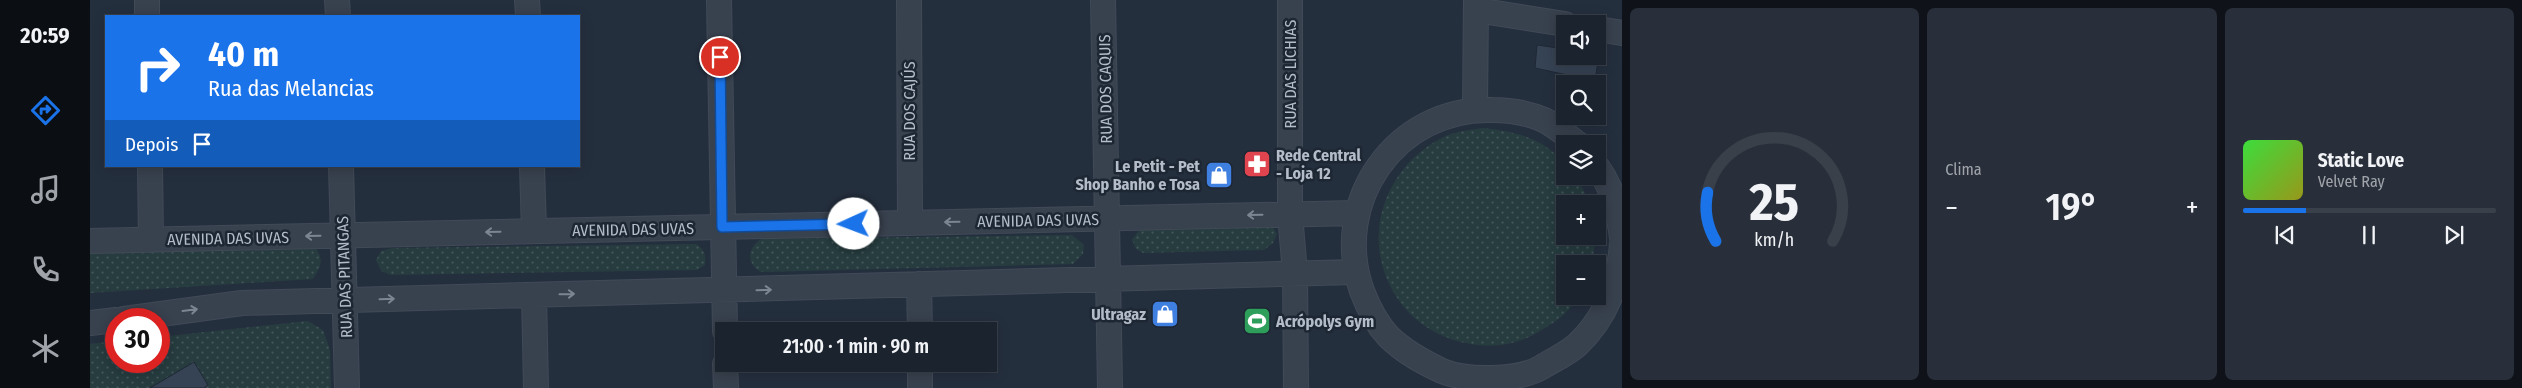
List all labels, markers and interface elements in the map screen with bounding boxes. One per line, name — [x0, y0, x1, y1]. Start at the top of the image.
map controls — [1556, 15, 1606, 305]
button: sound — [1556, 15, 1606, 65]
street label: RUA DAS LICHIAS — [1281, 19, 1300, 128]
text: 20:59 — [20, 22, 70, 49]
text: 40 m — [208, 33, 279, 75]
street label: RUA DOS CAQUIS — [1095, 34, 1116, 144]
icon: right — [125, 35, 190, 100]
pin — [699, 36, 741, 78]
icon: arrive — [706, 43, 734, 71]
street label: RUA DOS CAJÚS — [900, 61, 919, 161]
text: Rua das Melancias — [208, 75, 374, 102]
button: search — [1556, 75, 1606, 125]
icon: directions — [28, 93, 63, 128]
icon: arrive — [188, 130, 216, 158]
text: Depois — [125, 133, 178, 156]
button: layers — [1556, 135, 1606, 185]
place label: Rede Central - Loja 12 — [1276, 146, 1361, 183]
pharmacy icon: Rede Central - Loja 12 — [1242, 149, 1272, 179]
text: Static Love — [2318, 149, 2404, 172]
place label: Le Petit - Pet Shop Banho e Tosa — [1075, 157, 1200, 194]
shop icon: Le Petit - Pet Shop Banho e Tosa — [1204, 160, 1234, 190]
text: Clima — [1945, 160, 1982, 179]
text: 25 — [1749, 171, 1799, 234]
icon: music — [28, 172, 63, 207]
text: Velvet Ray — [2318, 172, 2385, 191]
text: 19° — [2045, 184, 2098, 230]
text: − — [1945, 191, 1958, 224]
text: + — [2186, 191, 2199, 224]
button: + — [1556, 195, 1606, 245]
position arrow — [827, 197, 879, 249]
street label: AVENIDA DAS UVAS — [977, 210, 1099, 231]
one-way arrow — [1247, 210, 1264, 220]
street label: RUA DAS PITANGAS — [333, 216, 356, 338]
one-way arrow — [945, 217, 961, 227]
street label: AVENIDA DAS UVAS — [572, 219, 694, 240]
icon: previous — [2271, 221, 2299, 249]
icon: pause — [2355, 221, 2383, 249]
icon: next — [2440, 221, 2468, 249]
one-way arrow — [485, 227, 501, 237]
street label: AVENIDA DAS UVAS — [167, 228, 289, 249]
text: km/h — [1755, 229, 1795, 251]
one-way arrow — [305, 231, 321, 241]
icon: phone — [28, 252, 63, 287]
button: − — [1556, 255, 1606, 305]
one-way arrow — [756, 285, 772, 294]
one-way arrow — [558, 289, 574, 299]
one-way arrow — [378, 294, 395, 304]
shop icon: Ultragaz — [1150, 299, 1180, 329]
one-way arrow — [181, 305, 197, 315]
place label: Ultragaz — [1091, 305, 1146, 324]
sports icon: Acrópolys Gym — [1242, 306, 1272, 336]
speed limit sign: 30 — [105, 308, 170, 373]
place label: Acrópolys Gym — [1275, 312, 1374, 331]
icon: climate — [28, 331, 63, 366]
text: 21:00 · 1 min · 90 m — [783, 335, 929, 358]

